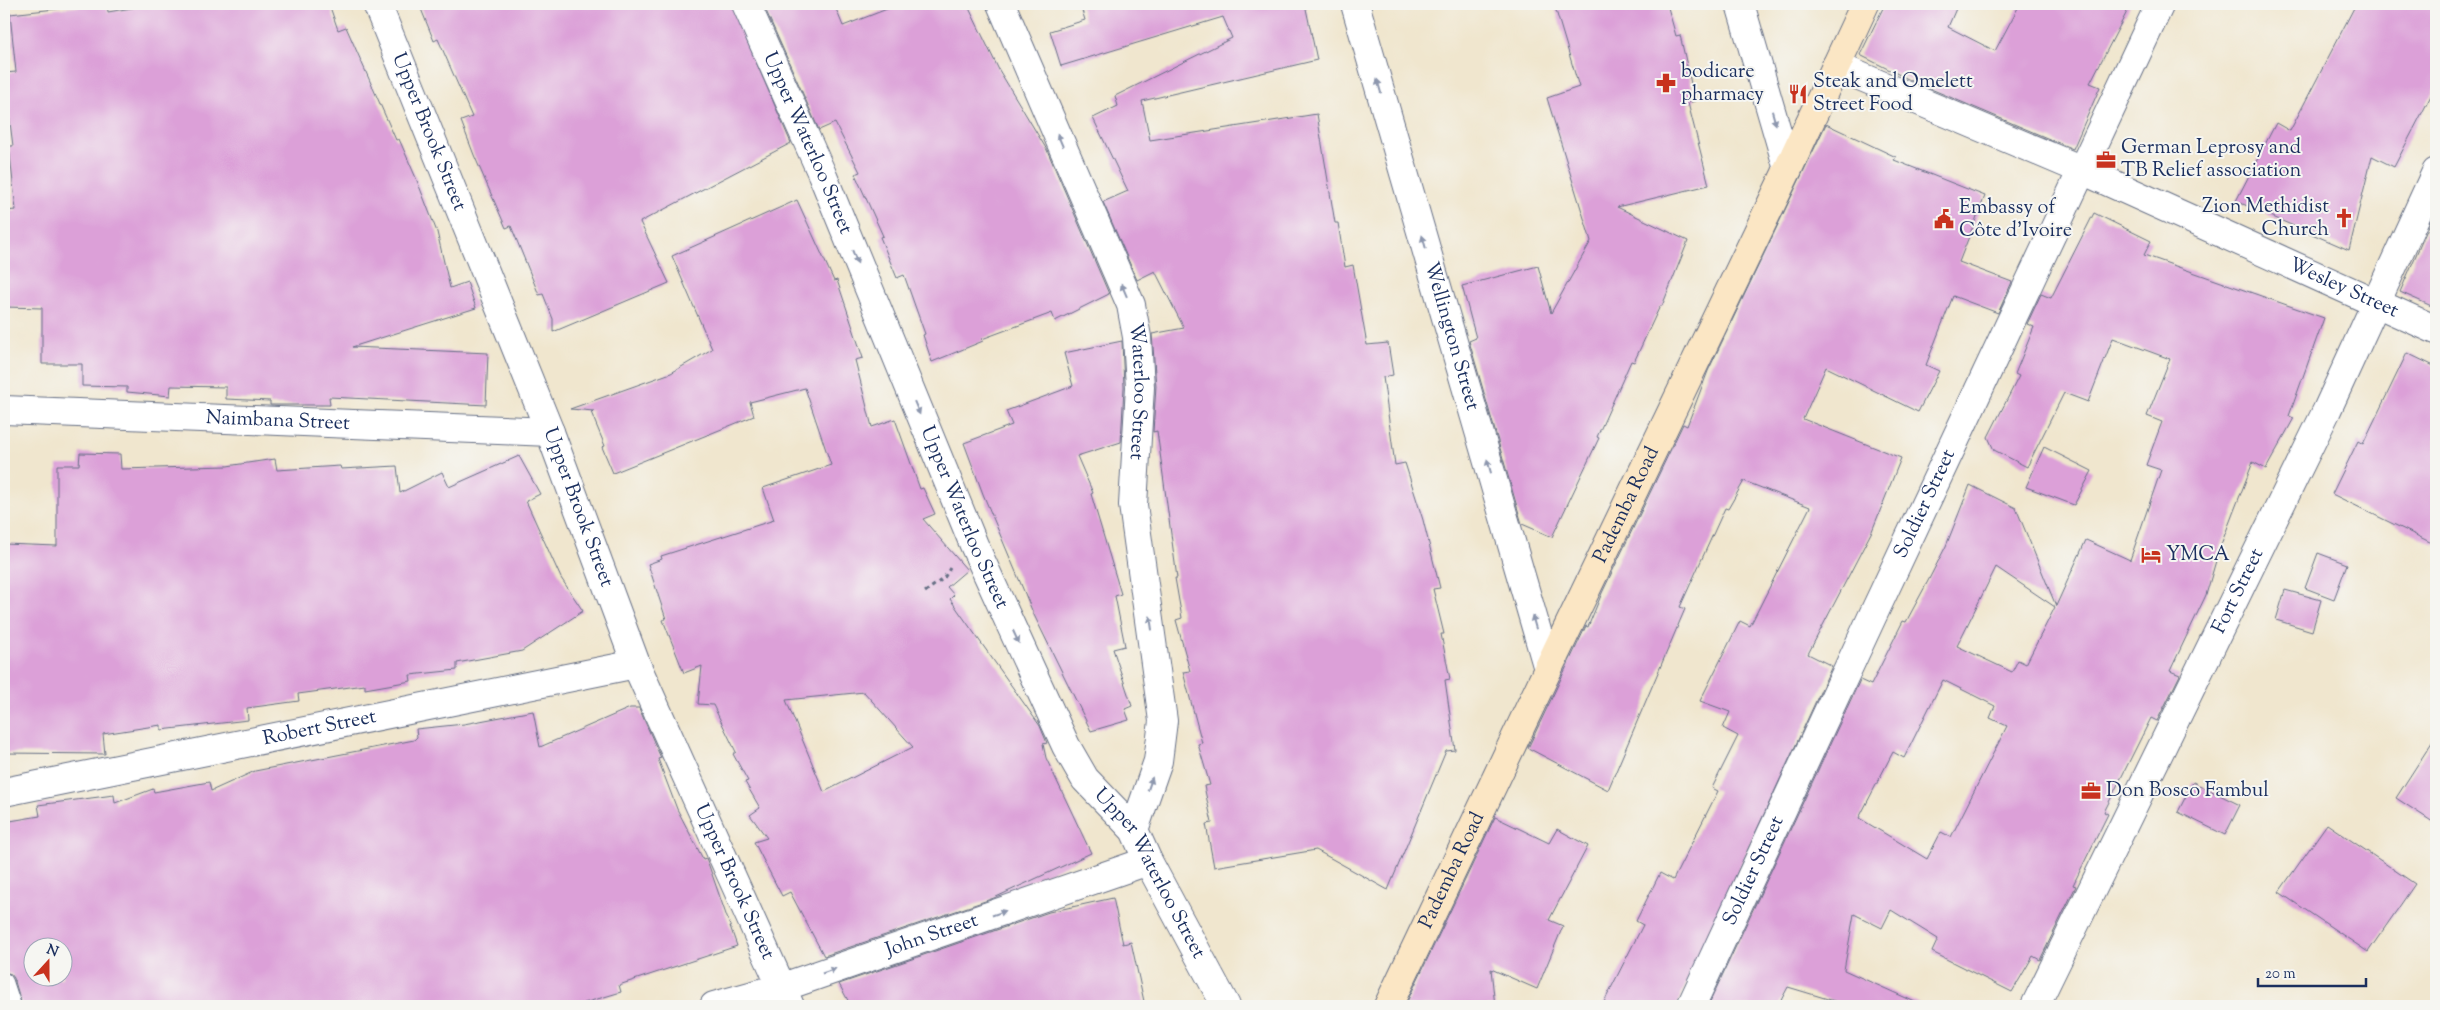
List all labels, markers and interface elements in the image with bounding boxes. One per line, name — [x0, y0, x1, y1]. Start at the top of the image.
street label: Upper Waterloo Street — [755, 47, 860, 239]
street label: Upper Brook Street — [384, 49, 474, 215]
place label: bodicare pharmacy — [1681, 58, 1764, 110]
place label: Steak and Omelett Street Food — [1813, 68, 1973, 120]
pharmacy icon: bodicare pharmacy — [1655, 72, 1677, 94]
one-way arrow — [1375, 79, 1383, 94]
restaurant icon: Steak and Omelett Street Food — [1787, 83, 1809, 105]
one-way arrow — [1770, 110, 1778, 125]
one-way arrow — [1055, 133, 1063, 147]
place label: German Leprosy and TB Relief association — [2121, 134, 2302, 186]
office icon: German Leprosy and TB Relief association — [2095, 149, 2117, 171]
place label: Zion Methidist Church — [2202, 193, 2329, 245]
place label: Embassy of Côte d'Ivoire — [1959, 194, 2072, 246]
church icon: Zion Methidist Church — [2333, 207, 2355, 229]
public building icon: Embassy of Côte d'Ivoire — [1933, 208, 1955, 230]
one-way arrow — [1420, 235, 1428, 250]
one-way arrow — [852, 250, 860, 264]
street label: Wesley Street — [2284, 251, 2403, 326]
street label: Wellington Street — [1416, 259, 1487, 414]
one-way arrow — [1120, 282, 1128, 297]
street label: Waterloo Street — [1120, 321, 1155, 461]
one-way arrow — [913, 401, 921, 416]
street label: Naimbana Street — [205, 404, 351, 438]
street label: Upper Waterloo Street — [912, 422, 1016, 614]
street label: Upper Brook Street — [535, 423, 621, 591]
street label: Pademba Road — [1586, 442, 1667, 568]
street label: Soldier Street — [1887, 444, 1963, 563]
one-way arrow — [1485, 458, 1493, 473]
place label: YMCA — [2166, 541, 2230, 570]
street label: Fort Street — [2205, 543, 2272, 639]
hotel icon: YMCA — [2140, 544, 2162, 566]
one-way arrow — [1530, 614, 1538, 629]
one-way arrow — [1147, 615, 1155, 631]
one-way arrow — [1012, 630, 1020, 644]
street label: Robert Street — [260, 702, 379, 754]
one-way arrow — [1147, 776, 1154, 791]
place label: Don Bosco Fambul — [2106, 777, 2269, 806]
office icon: Don Bosco Fambul — [2080, 780, 2102, 802]
street label: Upper Waterloo Street — [1087, 782, 1213, 964]
street label: Upper Brook Street — [686, 799, 782, 965]
street label: Pademba Road — [1412, 807, 1492, 934]
street label: Soldier Street — [1716, 811, 1792, 930]
street label: John Street — [881, 906, 982, 965]
one-way arrow — [992, 908, 1007, 916]
north arrow — [22, 938, 72, 988]
text: N — [43, 940, 61, 963]
scale bar — [2258, 955, 2365, 987]
text: 20 m — [2265, 964, 2296, 985]
one-way arrow — [822, 967, 837, 975]

